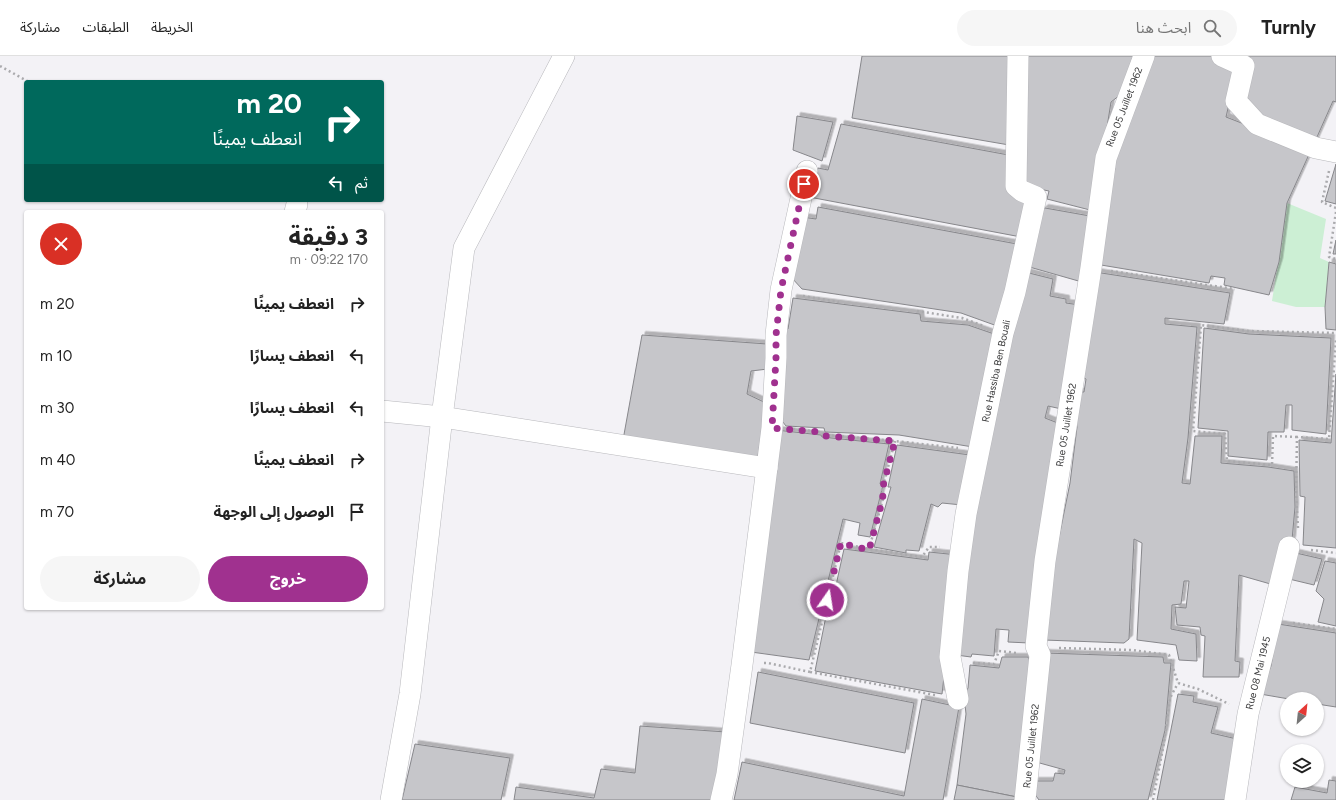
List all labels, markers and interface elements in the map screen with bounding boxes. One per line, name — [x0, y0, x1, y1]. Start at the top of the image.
search box — [957, 10, 1237, 46]
text: Turnly — [1261, 16, 1316, 39]
icon: search — [1201, 17, 1223, 39]
text: مشاركة — [20, 19, 60, 36]
text: الطبقات — [82, 19, 129, 36]
text: الخريطة — [151, 19, 193, 36]
text: ابحث هنا — [1136, 19, 1191, 37]
street label: Rue 05 Juillet 1962 — [1103, 65, 1145, 149]
text: 20 m — [237, 86, 302, 120]
icon: right — [316, 96, 368, 148]
text: انعطف يمينًا — [213, 128, 302, 150]
pin — [787, 167, 821, 201]
icon: left — [325, 172, 347, 194]
icon: arrive — [793, 173, 815, 195]
text: ثم — [355, 174, 368, 192]
text: 3 دقيقة — [289, 222, 368, 251]
button: close — [40, 223, 82, 265]
text: 170 m · 09:22 — [290, 252, 368, 267]
icon: right — [346, 293, 368, 315]
text: 20 m — [40, 295, 75, 313]
text: انعطف يمينًا — [254, 295, 334, 313]
street label: Rue Hassiba Ben Bouali — [979, 319, 1013, 423]
icon: left — [346, 345, 368, 367]
text: 10 m — [40, 347, 72, 365]
text: انعطف يسارًا — [250, 347, 334, 365]
street label: Rue 05 Juillet 1962 — [1053, 382, 1079, 468]
icon: left — [346, 397, 368, 419]
text: 30 m — [40, 399, 74, 417]
text: انعطف يسارًا — [250, 399, 334, 417]
icon: right — [346, 449, 368, 471]
text: 40 m — [40, 451, 75, 469]
text: انعطف يمينًا — [254, 451, 334, 469]
icon: arrive — [346, 501, 368, 523]
text: 70 m — [40, 503, 74, 521]
text: الوصول إلى الوجهة — [214, 503, 334, 521]
button: مشاركة — [40, 556, 200, 602]
button: خروج — [208, 556, 368, 602]
position arrow — [806, 579, 848, 621]
street label: Rue 08 Mai 1945 — [1243, 635, 1273, 711]
north arrow — [1280, 692, 1324, 736]
map controls — [1280, 692, 1324, 788]
street label: Rue 05 Juillet 1962 — [1020, 703, 1042, 789]
button: layers — [1280, 744, 1324, 788]

